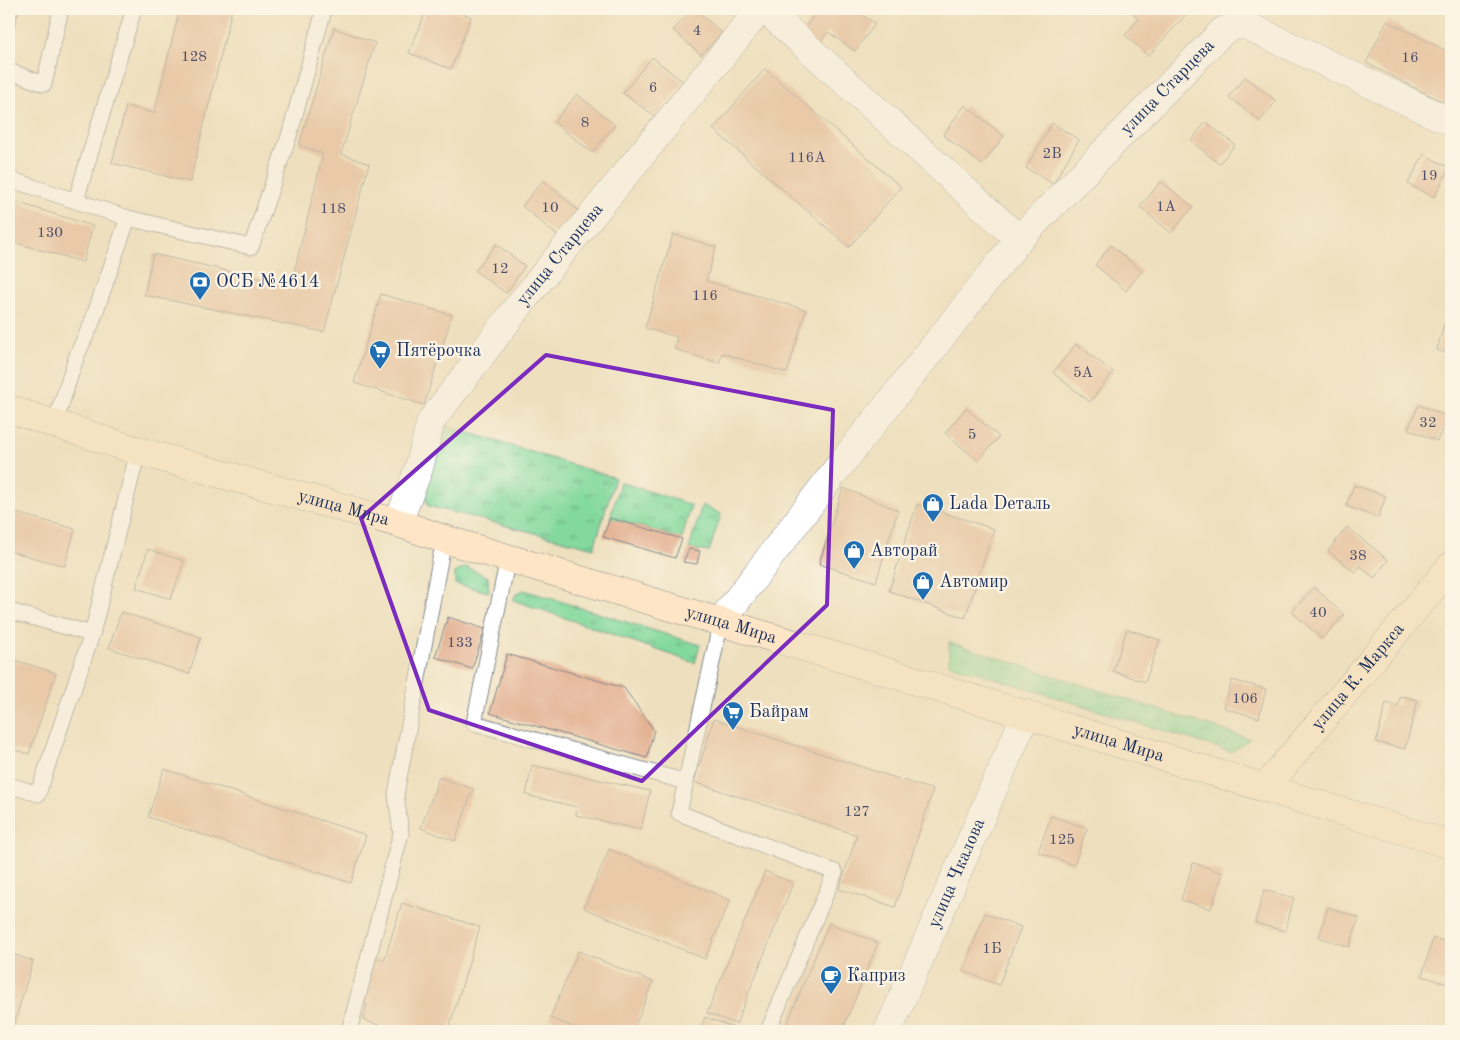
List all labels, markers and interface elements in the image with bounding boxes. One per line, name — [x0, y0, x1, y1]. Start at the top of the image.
house number: 4 — [693, 24, 701, 39]
street label: улица Старцева — [1117, 36, 1218, 139]
house number: 128 — [181, 50, 207, 65]
house number: 16 — [1401, 51, 1419, 66]
house number: 6 — [649, 81, 657, 96]
house number: 8 — [581, 116, 589, 131]
house number: 2В — [1042, 147, 1062, 162]
house number: 116А — [788, 151, 826, 166]
house number: 19 — [1420, 169, 1438, 184]
street label: улица Старцева — [513, 200, 607, 309]
house number: 1А — [1156, 200, 1177, 215]
house number: 10 — [541, 201, 559, 216]
house number: 118 — [320, 202, 346, 217]
house number: 130 — [37, 226, 63, 241]
house number: 12 — [491, 262, 509, 277]
bank icon: ОСБ №4614 — [188, 270, 212, 301]
place label: ОСБ №4614 — [216, 273, 319, 291]
house number: 116 — [692, 289, 718, 304]
supermarket icon: Пятёрочка — [368, 339, 392, 370]
place label: Пятёрочка — [396, 342, 482, 360]
house number: 5А — [1073, 366, 1094, 381]
house number: 32 — [1419, 416, 1437, 431]
house number: 5 — [968, 428, 976, 443]
street label: улица Мира — [296, 487, 391, 529]
shop icon: Lada Dеталь — [921, 492, 945, 523]
place label: Lada Dеталь — [949, 495, 1050, 513]
shop icon: Авторай — [842, 539, 866, 570]
place label: Авторай — [870, 542, 938, 560]
house number: 38 — [1349, 549, 1367, 564]
shop icon: Автомир — [911, 570, 935, 601]
place label: Автомир — [939, 573, 1008, 591]
street label: улица Мира — [684, 603, 779, 647]
house number: 40 — [1309, 606, 1327, 621]
street label: улица К. Маркса — [1308, 620, 1408, 734]
house number: 133 — [447, 636, 473, 651]
house number: 106 — [1232, 692, 1258, 707]
supermarket icon: Байрам — [721, 700, 745, 731]
place label: Байрам — [749, 703, 809, 721]
street label: улица Мира — [1071, 721, 1166, 766]
house number: 127 — [844, 805, 870, 820]
street label: улица Чкалова — [925, 816, 988, 931]
house number: 125 — [1049, 833, 1075, 848]
house number: 1Б — [982, 942, 1002, 957]
cafe icon: Каприз — [819, 964, 843, 995]
place label: Каприз — [847, 967, 906, 985]

